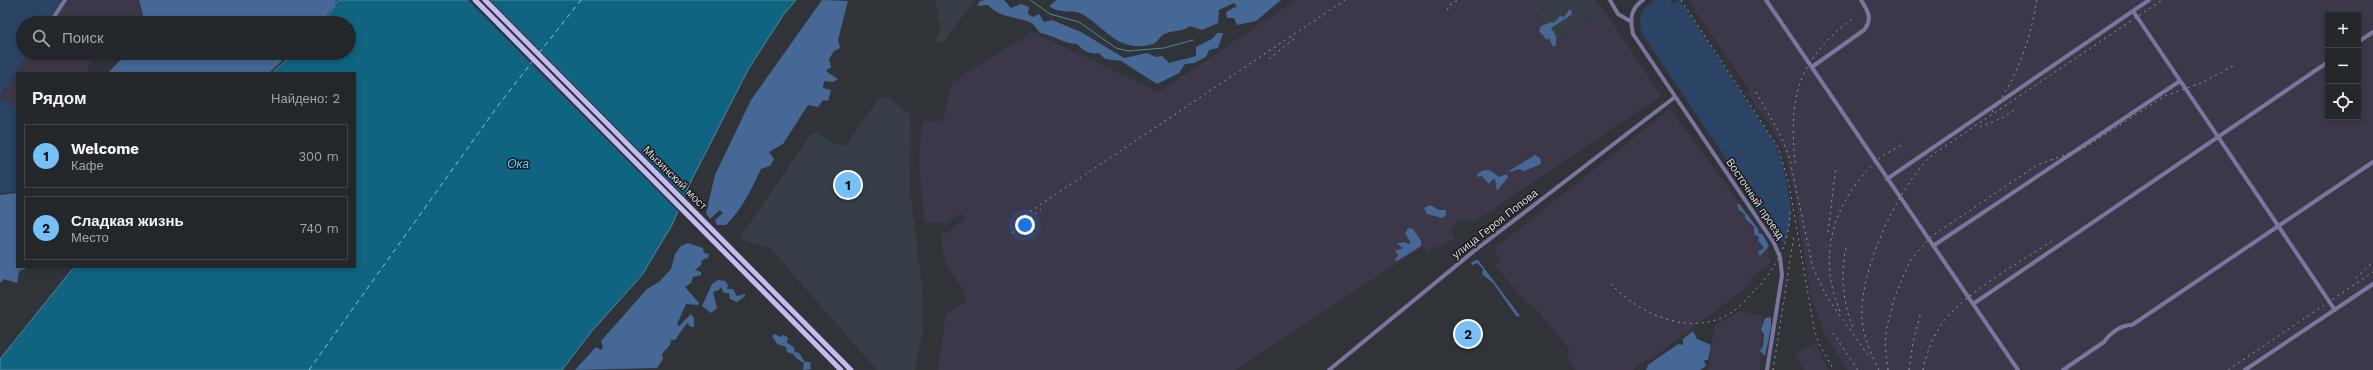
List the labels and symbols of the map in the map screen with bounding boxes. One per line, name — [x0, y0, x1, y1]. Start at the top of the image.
street label: Мызинский мост — [640, 143, 710, 213]
street label: Восточный проезд — [1723, 156, 1787, 242]
water label: Ока — [507, 157, 529, 171]
pin: 1 — [835, 170, 861, 200]
street label: улица Героя Попова — [1450, 186, 1541, 262]
your location — [1015, 215, 1035, 235]
pin: 2 — [1455, 319, 1481, 349]

